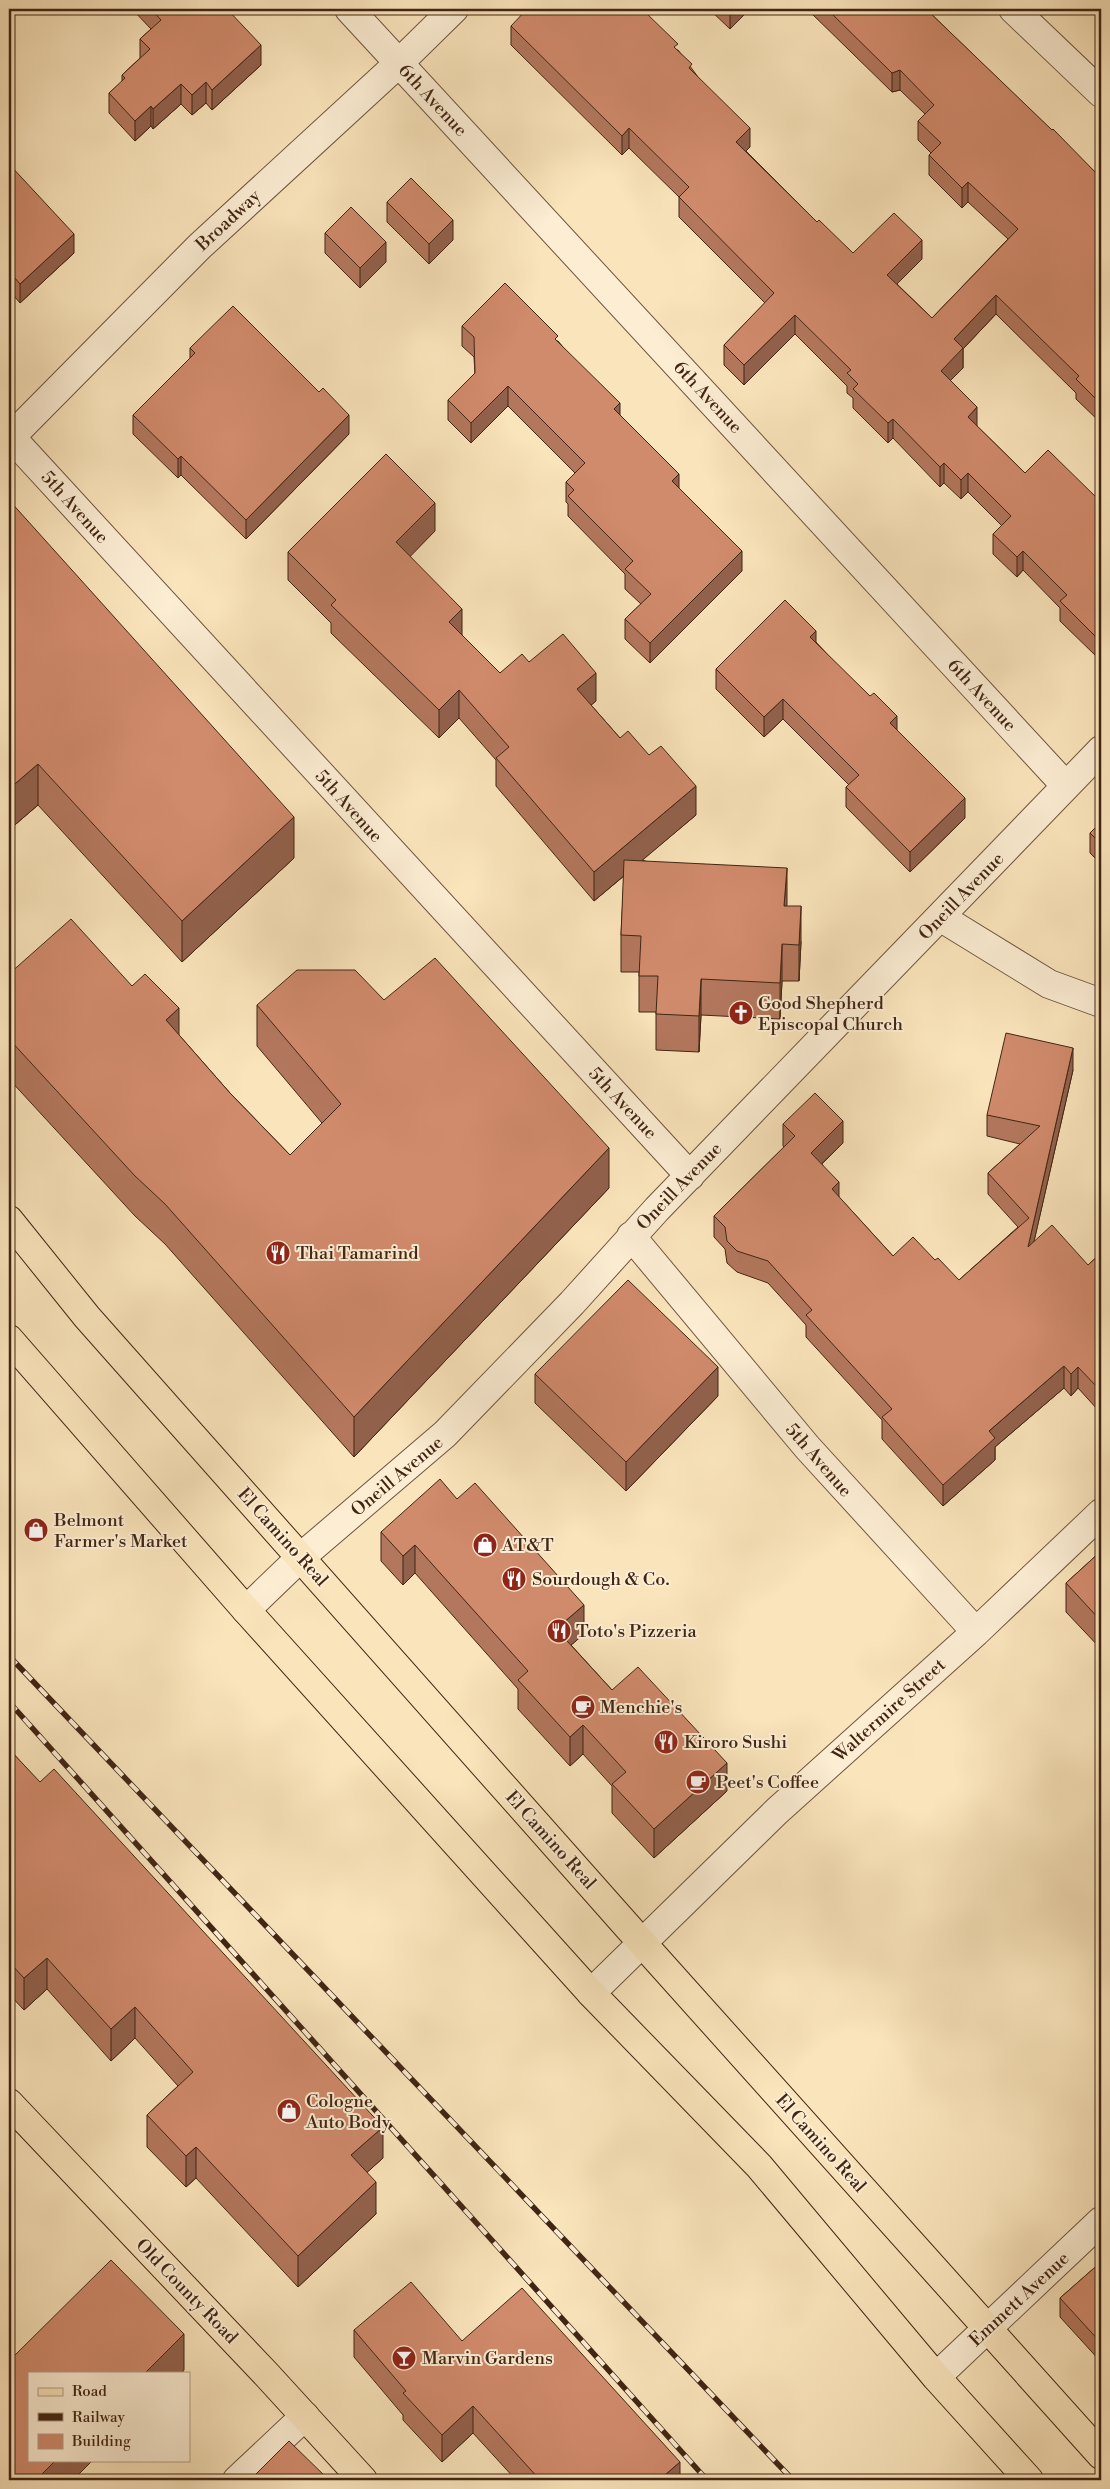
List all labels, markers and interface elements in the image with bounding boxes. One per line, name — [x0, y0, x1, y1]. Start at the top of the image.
street label: 6th Avenue — [393, 59, 472, 142]
street label: Broadway — [190, 184, 266, 257]
street label: 6th Avenue — [668, 356, 747, 439]
street label: 5th Avenue — [36, 466, 113, 549]
street label: 6th Avenue — [942, 654, 1021, 737]
street label: 5th Avenue — [310, 765, 387, 848]
street label: Oneill Avenue — [914, 848, 1009, 945]
place label: Good Shepherd Episcopal Church — [758, 992, 903, 1036]
church icon: Good Shepherd Episcopal Church — [728, 1000, 754, 1026]
street label: 5th Avenue — [583, 1062, 662, 1144]
street label: Oneill Avenue — [632, 1138, 727, 1235]
restaurant icon: Thai Tamarind — [265, 1240, 291, 1266]
place label: Thai Tamarind — [296, 1242, 419, 1265]
street label: 5th Avenue — [780, 1419, 857, 1502]
street label: Oneill Avenue — [346, 1431, 448, 1522]
street label: El Camino Real — [232, 1483, 333, 1592]
place label: Belmont Farmer's Market — [53, 1509, 188, 1553]
shop icon: Belmont Farmer's Market — [23, 1517, 49, 1543]
shop icon: AT&T — [472, 1532, 498, 1558]
place label: AT&T — [501, 1534, 554, 1557]
restaurant icon: Sourdough & Co. — [501, 1566, 527, 1592]
place label: Sourdough & Co. — [532, 1568, 670, 1591]
restaurant icon: Toto's Pizzeria — [546, 1618, 572, 1644]
place label: Toto's Pizzeria — [576, 1620, 698, 1643]
street label: Waltermire Street — [827, 1653, 951, 1768]
cafe icon: Menchie's — [570, 1694, 596, 1720]
place label: Menchie's — [600, 1696, 682, 1719]
restaurant icon: Kiroro Sushi — [653, 1729, 679, 1755]
place label: Kiroro Sushi — [684, 1731, 787, 1754]
cafe icon: Peet's Coffee — [685, 1769, 711, 1795]
place label: Peet's Coffee — [716, 1771, 819, 1794]
street label: El Camino Real — [500, 1786, 601, 1895]
street label: El Camino Real — [770, 2089, 871, 2198]
place label: Cologne Auto Body — [305, 2090, 391, 2134]
shop icon: Cologne Auto Body — [276, 2098, 302, 2124]
street label: Old County Road — [131, 2234, 243, 2349]
street label: Emmett Avenue — [964, 2247, 1074, 2352]
bar icon: Marvin Gardens — [391, 2345, 417, 2371]
place label: Marvin Gardens — [422, 2347, 553, 2370]
legend — [28, 2372, 190, 2462]
text: Road — [72, 2382, 107, 2401]
text: Railway — [72, 2408, 126, 2427]
text: Building — [71, 2432, 131, 2451]

